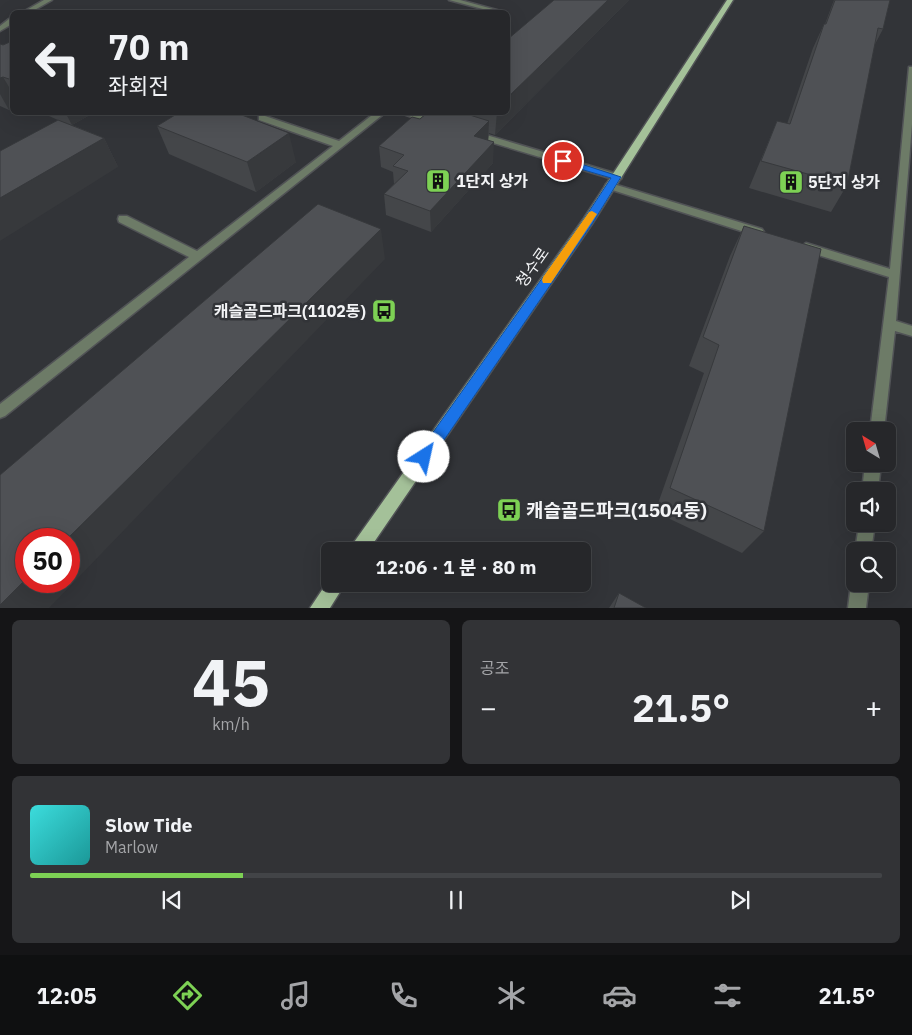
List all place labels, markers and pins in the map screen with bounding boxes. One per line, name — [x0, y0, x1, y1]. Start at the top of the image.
pin — [542, 140, 584, 182]
building icon: 1단지 상가 — [425, 168, 451, 194]
building icon: 5단지 상가 — [778, 169, 804, 195]
place label: 1단지 상가 — [456, 171, 529, 191]
place label: 5단지 상가 — [808, 172, 881, 192]
bus stop icon: 캐슬골드파크(1102동) — [371, 298, 397, 324]
place label: 캐슬골드파크(1102동) — [214, 301, 366, 321]
bus stop icon: 캐슬골드파크(1504동) — [496, 497, 522, 523]
place label: 캐슬골드파크(1504동) — [526, 498, 707, 522]

